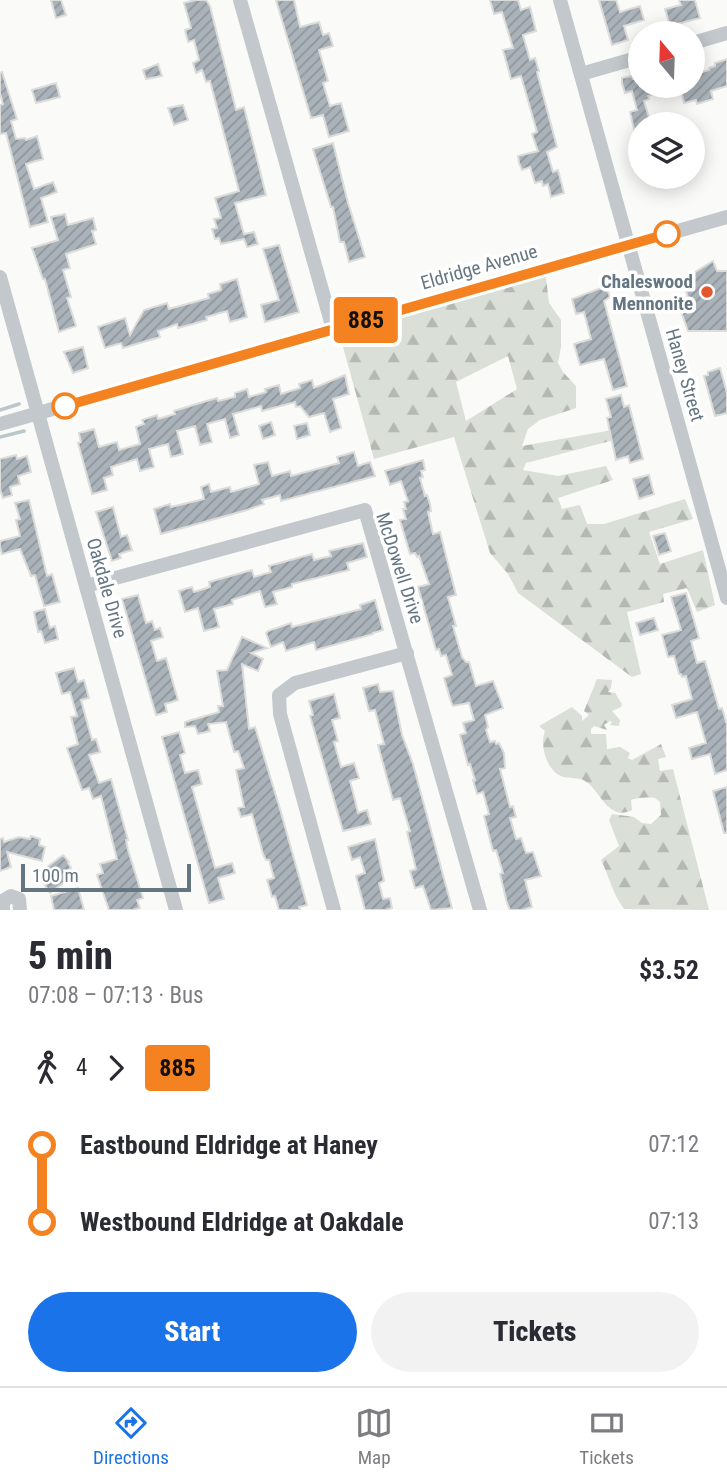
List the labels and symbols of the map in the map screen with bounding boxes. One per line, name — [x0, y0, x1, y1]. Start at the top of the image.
north arrow — [628, 21, 705, 98]
unlabelled marker — [654, 221, 680, 247]
street label: Eldridge Avenue — [418, 239, 540, 295]
place label: Chaleswood Mennonite — [601, 270, 693, 315]
marker: Chaleswood Mennonite — [699, 284, 715, 300]
line badge: 885 — [326, 297, 406, 343]
street label: Haney Street — [661, 326, 709, 424]
unlabelled marker — [52, 393, 78, 419]
street label: McDowell Drive — [371, 509, 429, 627]
street label: Oakdale Drive — [82, 535, 132, 641]
scale bar — [21, 861, 191, 893]

